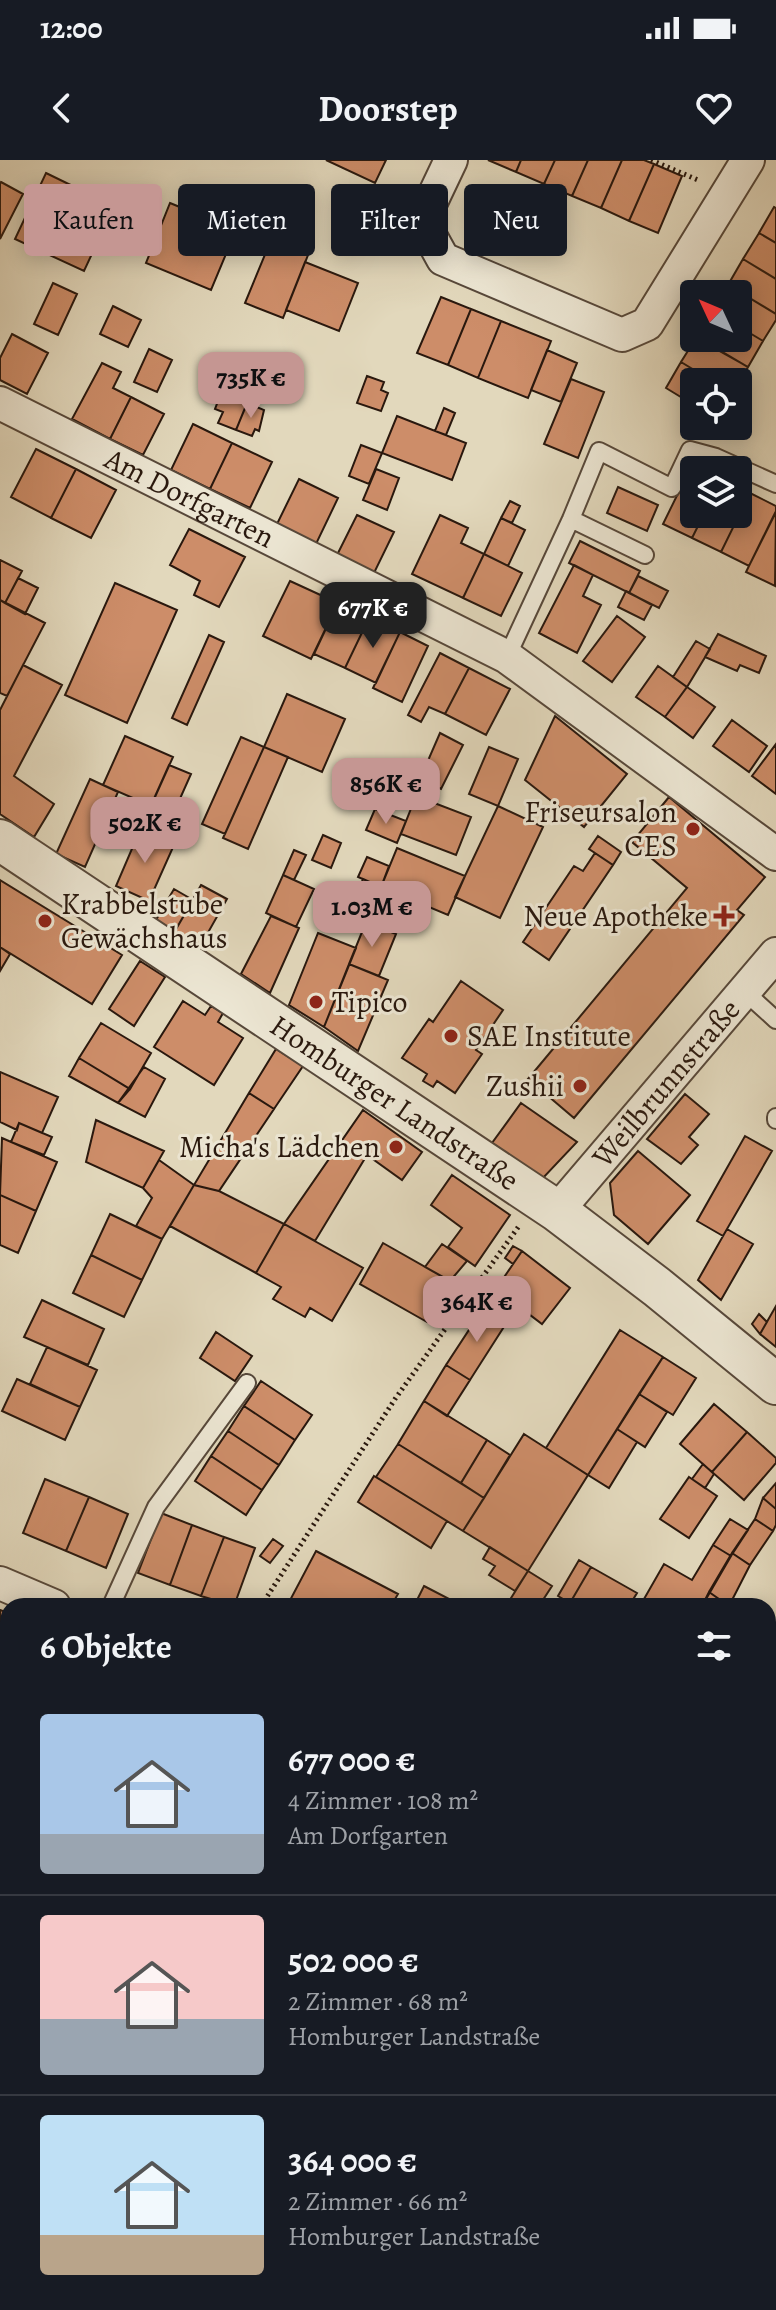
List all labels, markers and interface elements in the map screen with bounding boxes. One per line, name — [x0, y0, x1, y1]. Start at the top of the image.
text: 12:00 — [40, 8, 103, 48]
text: Doorstep — [318, 84, 458, 133]
icon: back — [40, 86, 84, 130]
icon: heart — [692, 86, 736, 130]
chip: Kaufen — [24, 184, 162, 256]
chip: Mieten — [178, 184, 315, 256]
chip: Filter — [331, 184, 448, 256]
chip: Neu — [464, 184, 567, 256]
north arrow — [680, 280, 752, 352]
map controls — [680, 280, 752, 528]
pin: 735K € — [186, 352, 316, 420]
text: 735K € — [216, 360, 286, 395]
button: locate — [680, 368, 752, 440]
street label: Am Dorfgarten — [97, 438, 281, 557]
button: layers — [680, 456, 752, 528]
pin: 677K € — [308, 582, 438, 650]
text: 677K € — [338, 590, 408, 625]
pin: 856K € — [321, 758, 451, 826]
text: 856K € — [350, 766, 422, 801]
place label: Friseursalon CES — [524, 792, 677, 866]
pin: 502K € — [80, 797, 210, 865]
text: 502K € — [108, 805, 182, 840]
marker: Friseursalon CES — [684, 820, 702, 838]
pin: 1.03M € — [298, 881, 446, 949]
place label: Krabbelstube Gewächshaus — [61, 884, 228, 958]
text: 1.03M € — [331, 889, 413, 924]
place label: Neue Apotheke — [523, 896, 708, 936]
marker: Neue Apotheke — [715, 907, 733, 925]
marker: Krabbelstube Gewächshaus — [36, 912, 54, 930]
place label: Tipico — [332, 982, 407, 1022]
street label: Weilbrunnstraße — [582, 991, 749, 1176]
marker: Tipico — [307, 993, 325, 1011]
street label: Homburger Landstraße — [262, 1005, 527, 1200]
place label: SAE Institute — [467, 1016, 631, 1056]
marker: SAE Institute — [442, 1027, 460, 1045]
place label: Zushii — [486, 1066, 564, 1106]
marker: Zushii — [571, 1077, 589, 1095]
place label: Micha's Lädchen — [179, 1127, 380, 1167]
marker: Micha's Lädchen — [387, 1138, 405, 1156]
pin: 364K € — [412, 1276, 542, 1344]
text: 364K € — [441, 1284, 513, 1319]
text: 6 Objekte — [40, 1623, 172, 1670]
icon: filters — [692, 1624, 736, 1668]
text: 677 000 € — [288, 1736, 416, 1783]
icon: home — [104, 1746, 200, 1842]
text: 4 Zimmer · 108 m² — [288, 1783, 478, 1818]
text: Am Dorfgarten — [288, 1818, 448, 1853]
text: 502 000 € — [288, 1937, 419, 1984]
icon: home — [104, 1947, 200, 2043]
text: 2 Zimmer · 68 m² — [288, 1984, 468, 2019]
text: Homburger Landstraße — [288, 2019, 540, 2054]
text: 364 000 € — [288, 2137, 417, 2184]
icon: home — [104, 2147, 200, 2243]
text: 2 Zimmer · 66 m² — [288, 2184, 467, 2219]
text: Homburger Landstraße — [288, 2219, 540, 2254]

